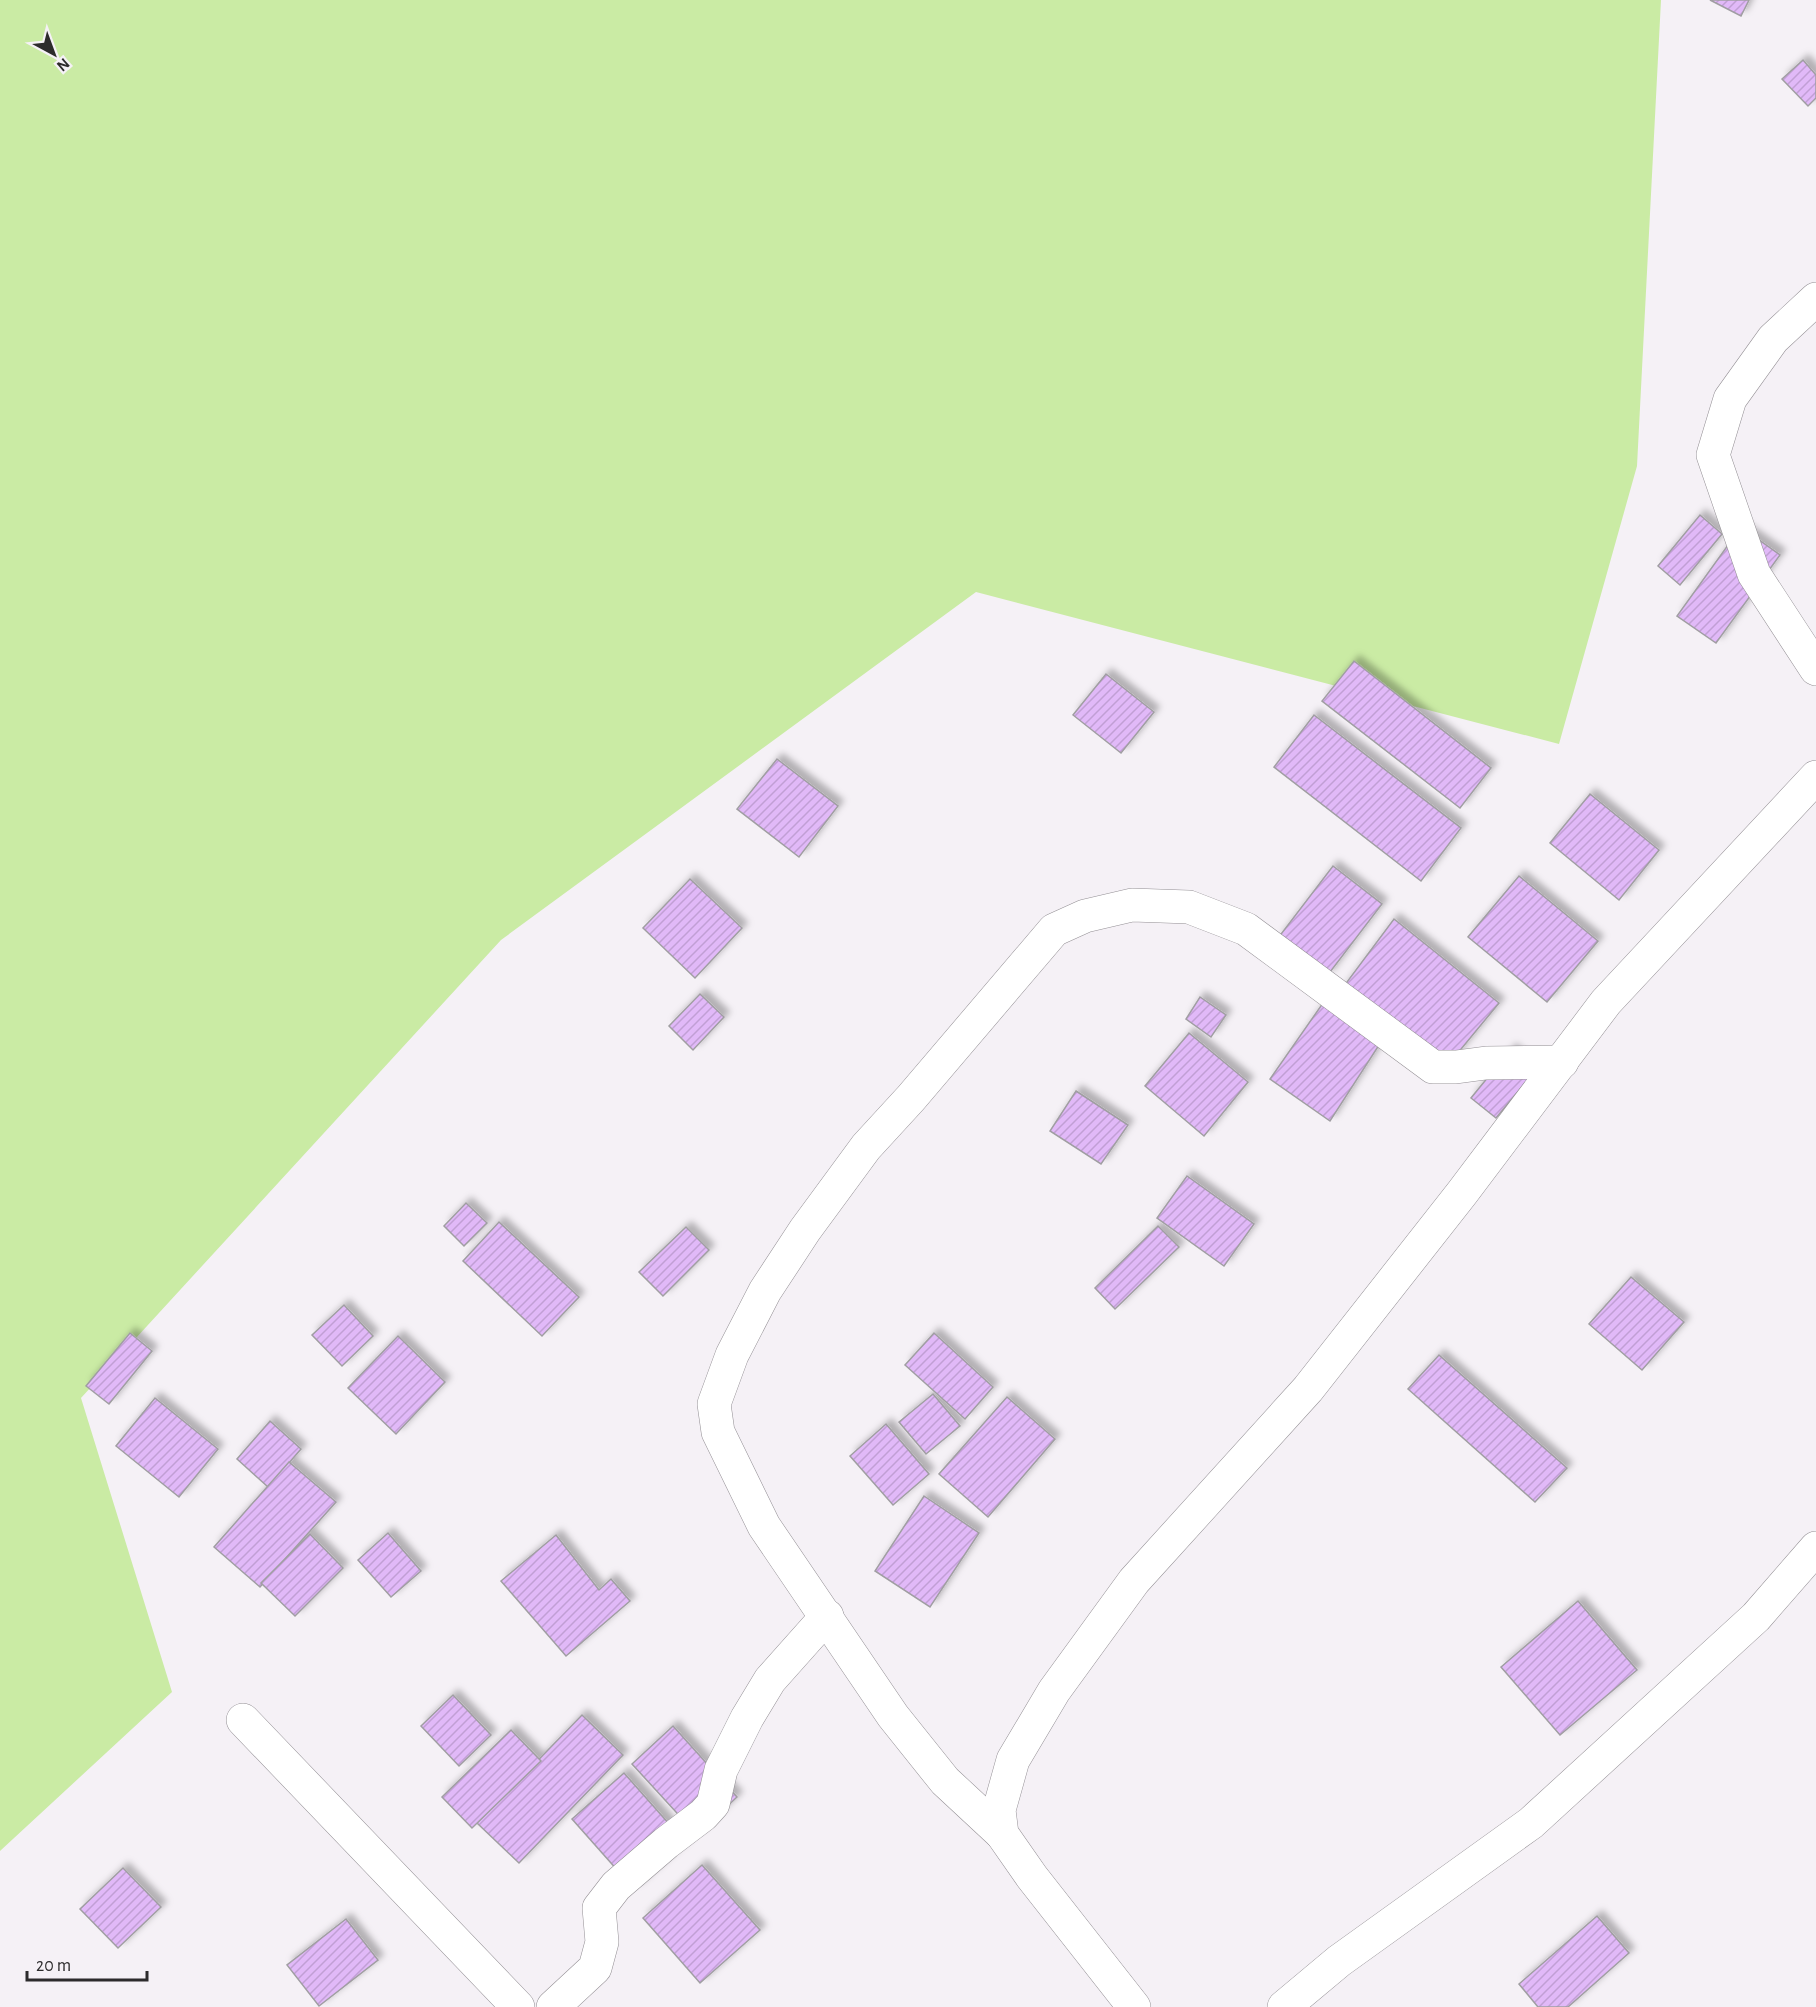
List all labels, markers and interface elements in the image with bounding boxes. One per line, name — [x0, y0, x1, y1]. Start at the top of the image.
north arrow — [24, 24, 84, 84]
text: N — [54, 55, 73, 74]
scale bar — [27, 1944, 147, 1982]
text: 20 m — [36, 1957, 71, 1975]

